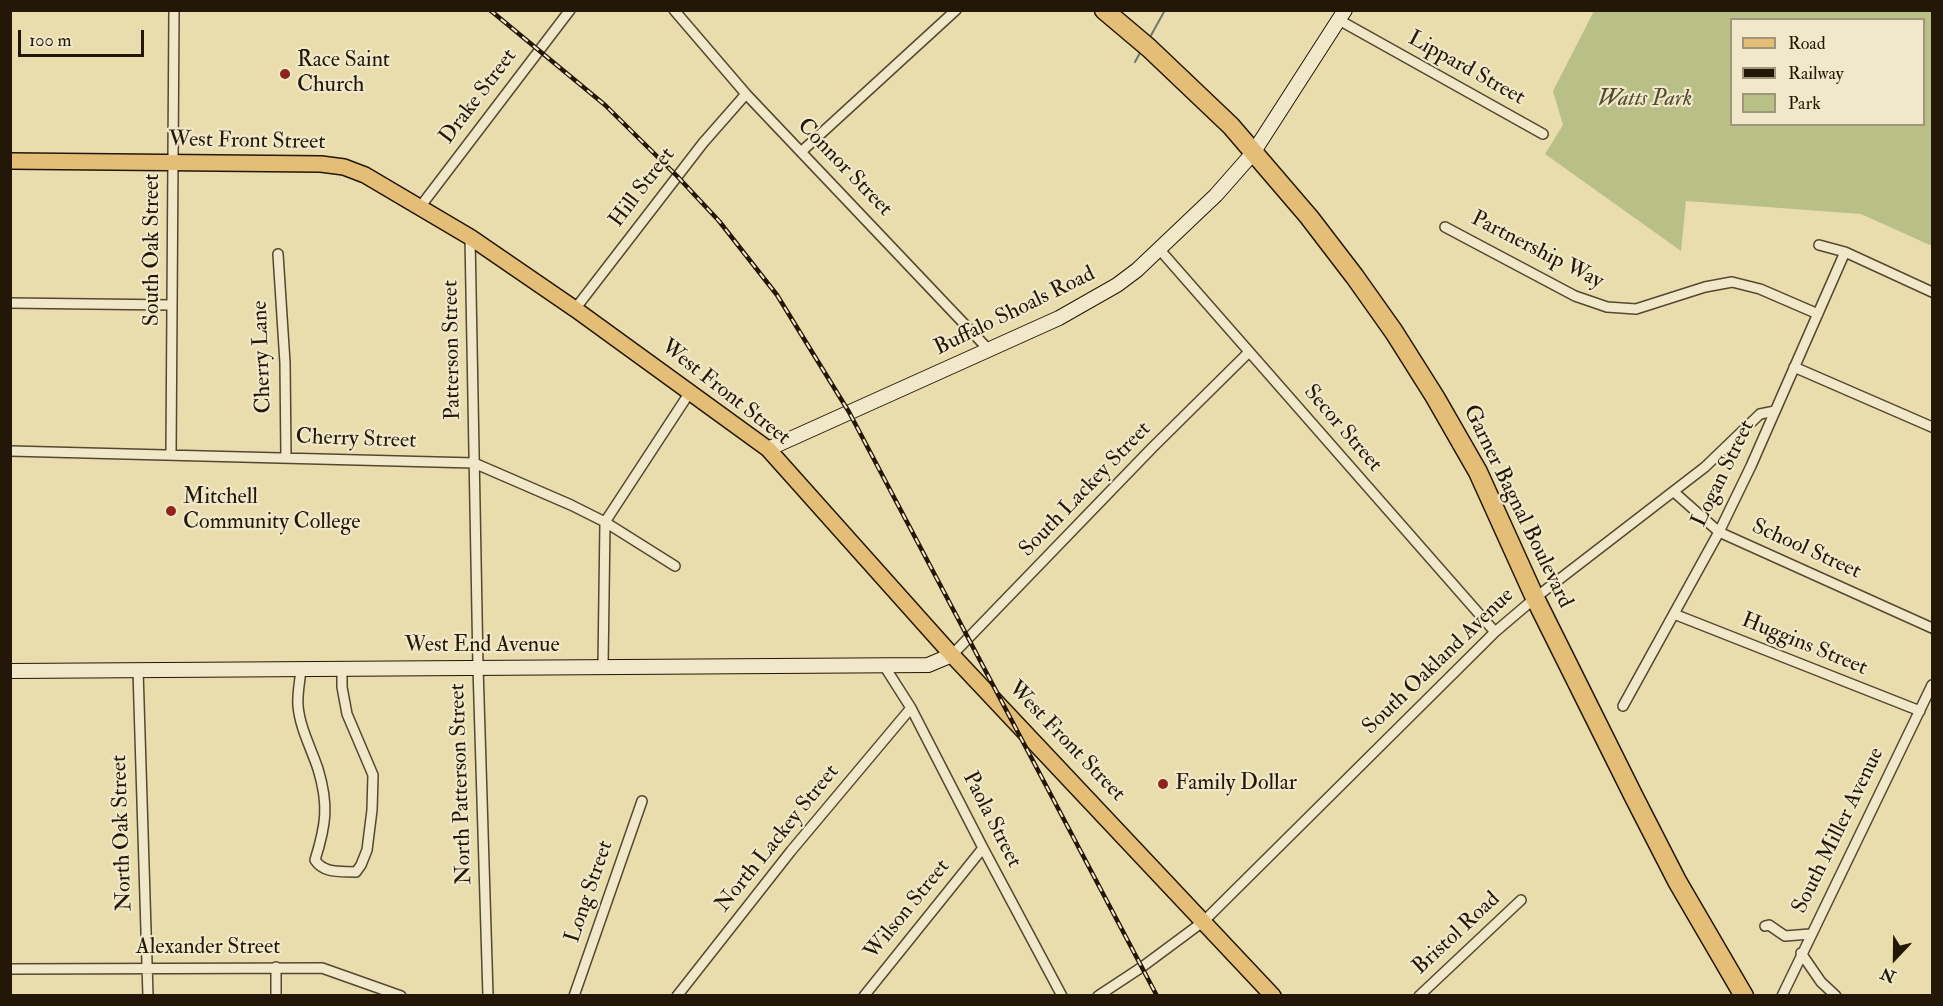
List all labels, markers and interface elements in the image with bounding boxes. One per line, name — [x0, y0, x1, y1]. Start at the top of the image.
scale bar — [21, 18, 147, 56]
legend — [1730, 18, 1925, 126]
street label: Lippard Street — [1403, 26, 1529, 112]
text: 100 m — [29, 29, 72, 52]
text: Road — [1788, 32, 1826, 55]
street label: Drake Street — [435, 44, 523, 150]
place label: Race Saint Church — [297, 48, 390, 100]
text: Railway — [1788, 62, 1844, 85]
marker: Race Saint Church — [278, 67, 292, 81]
park label: Watts Park — [1598, 87, 1692, 113]
text: Park — [1788, 92, 1821, 115]
street label: Connor Street — [791, 114, 897, 222]
street label: West Front Street — [168, 127, 326, 157]
street label: Hill Street — [605, 143, 681, 233]
street label: South Oak Street — [140, 174, 166, 326]
street label: Partnership Way — [1466, 206, 1608, 296]
street label: Buffalo Shoals Road — [930, 262, 1100, 362]
street label: Patterson Street — [439, 280, 467, 420]
street label: Cherry Lane — [248, 300, 278, 414]
street label: West Front Street — [655, 334, 795, 452]
street label: Secor Street — [1297, 380, 1387, 478]
street label: Garner Bagnal Boulevard — [1456, 401, 1578, 613]
street label: Logan Street — [1687, 416, 1761, 532]
street label: South Lackey Street — [1015, 417, 1157, 563]
street label: Cherry Street — [295, 425, 417, 455]
place label: Mitchell Community College — [183, 485, 361, 536]
marker: Mitchell Community College — [164, 504, 178, 518]
street label: School Street — [1747, 514, 1865, 586]
street label: South Oakland Avenue — [1358, 583, 1520, 741]
street label: Huggins Street — [1737, 608, 1871, 682]
street label: West End Avenue — [404, 633, 560, 659]
street label: West Front Street — [1002, 676, 1130, 808]
street label: North Patterson Street — [445, 683, 479, 885]
street label: South Miller Avenue — [1787, 744, 1891, 918]
street label: North Oak Street — [107, 754, 139, 912]
street label: North Lackey Street — [711, 760, 845, 918]
street label: Paola Street — [956, 768, 1026, 872]
place label: Family Dollar — [1175, 771, 1297, 797]
marker: Family Dollar — [1156, 777, 1170, 791]
street label: Long Street — [560, 837, 620, 947]
street label: Wilson Street — [860, 855, 956, 965]
street label: Bristol Road — [1408, 887, 1506, 981]
north arrow — [1865, 928, 1925, 988]
street label: Alexander Street — [136, 935, 280, 961]
text: N — [1878, 963, 1899, 987]

